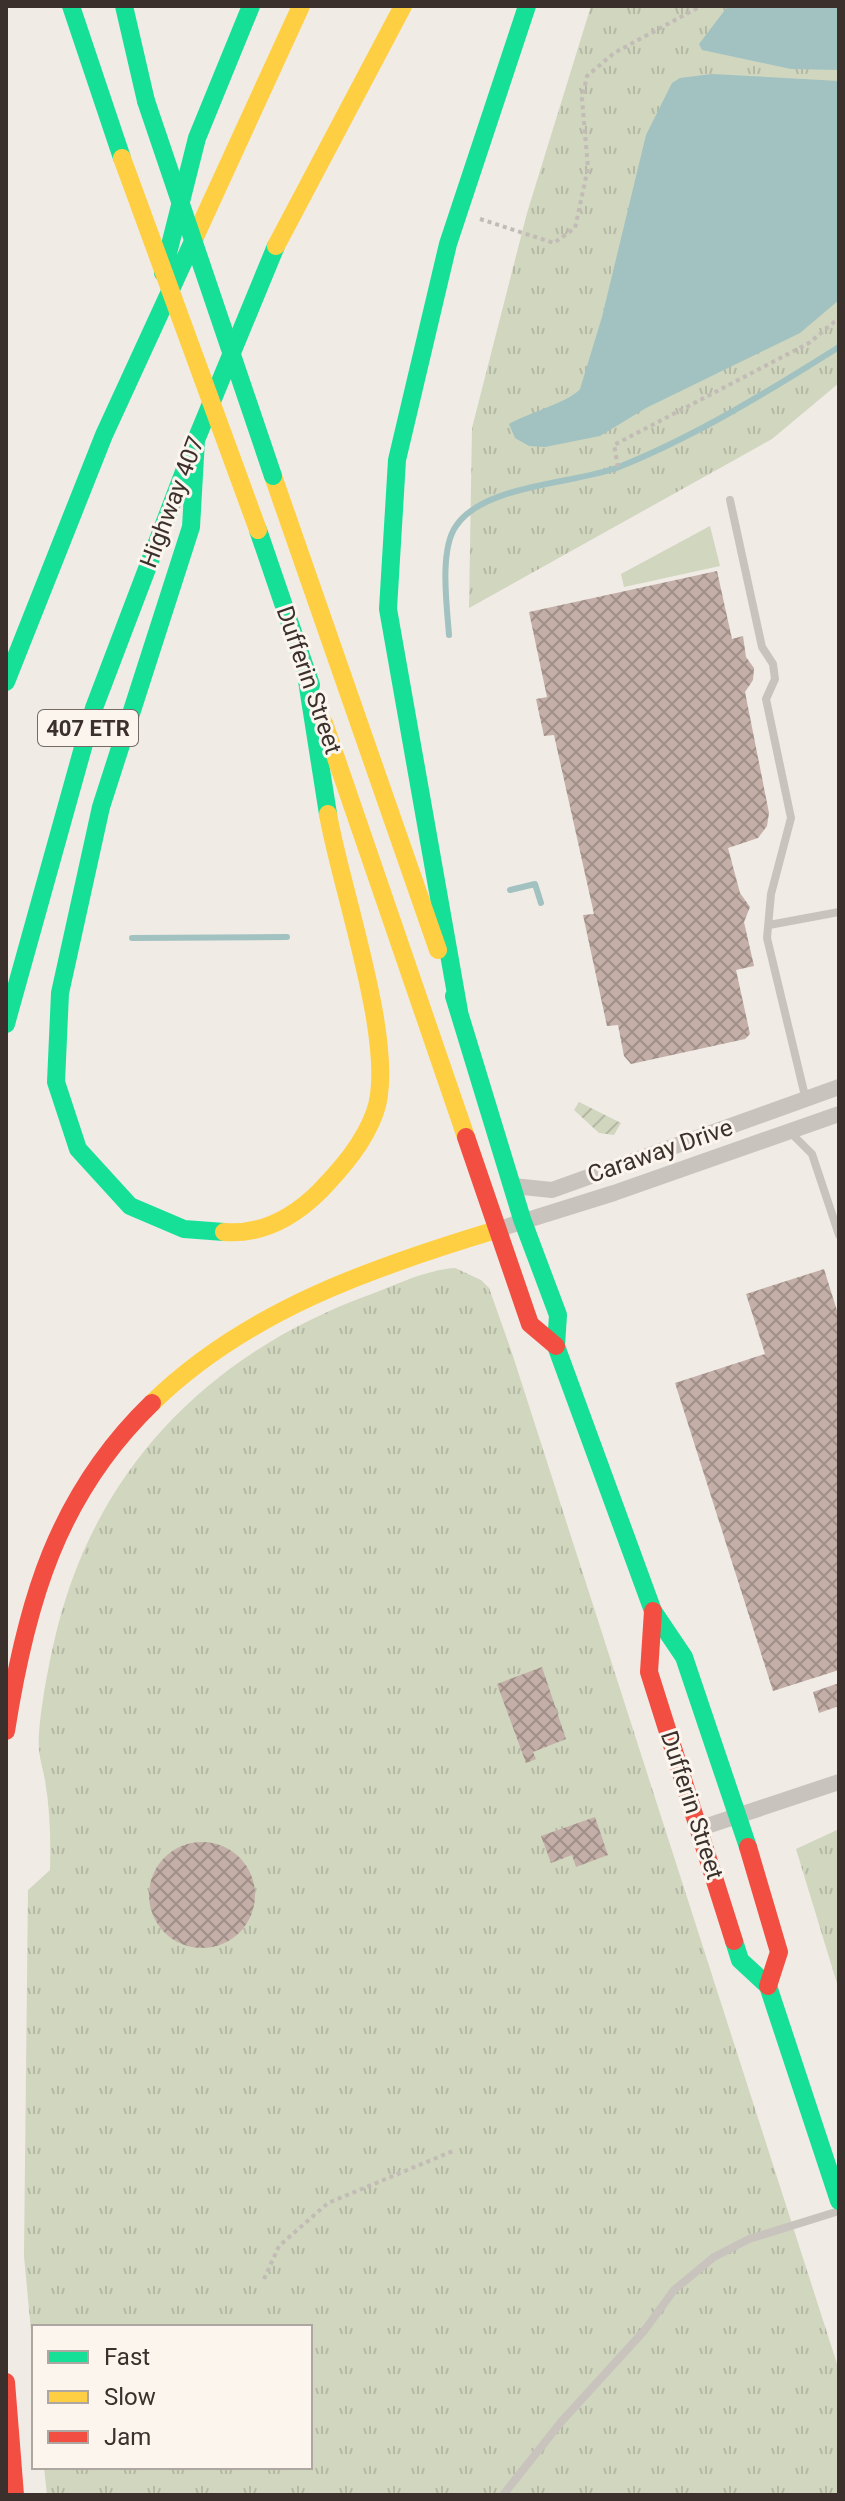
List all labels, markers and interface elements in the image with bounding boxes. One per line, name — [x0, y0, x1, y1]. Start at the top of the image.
street label: Highway 407 — [134, 432, 210, 572]
street label: Dufferin Street — [271, 602, 347, 758]
road number: 407 ETR — [38, 710, 138, 746]
street label: Caraway Drive — [584, 1113, 736, 1189]
street label: Dufferin Street — [655, 1727, 729, 1883]
legend — [32, 2325, 312, 2469]
text: Fast — [104, 2343, 150, 2371]
text: Slow — [104, 2383, 156, 2411]
text: Jam — [104, 2423, 151, 2451]

